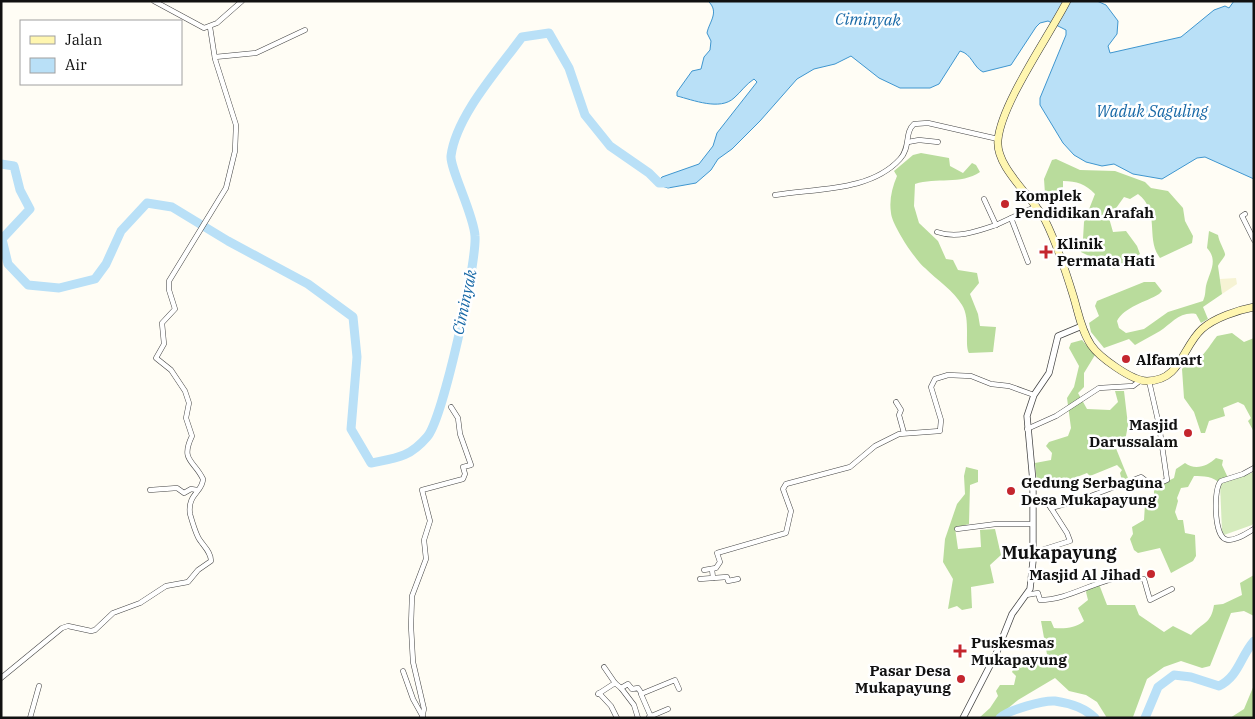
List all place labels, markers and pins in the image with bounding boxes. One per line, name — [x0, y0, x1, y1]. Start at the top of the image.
place label: Komplek Pendidikan Arafah — [1015, 186, 1154, 222]
marker: Komplek Pendidikan Arafah — [999, 198, 1011, 210]
place label: Klinik Permata Hati — [1057, 234, 1155, 270]
marker: Klinik Permata Hati — [1039, 245, 1053, 259]
place label: Alfamart — [1136, 350, 1202, 369]
marker: Alfamart — [1120, 353, 1132, 365]
place label: Masjid Darussalam — [1089, 415, 1179, 451]
marker: Masjid Darussalam — [1182, 427, 1194, 439]
place label: Gedung Serbaguna Desa Mukapayung — [1021, 473, 1163, 509]
marker: Gedung Serbaguna Desa Mukapayung — [1005, 485, 1017, 497]
place label: Masjid Al Jihad — [1029, 565, 1142, 584]
marker: Masjid Al Jihad — [1145, 568, 1157, 580]
place label: Puskesmas Mukapayung — [971, 633, 1067, 669]
marker: Puskesmas Mukapayung — [953, 644, 967, 658]
place label: Pasar Desa Mukapayung — [855, 661, 951, 697]
marker: Pasar Desa Mukapayung — [955, 673, 967, 685]

